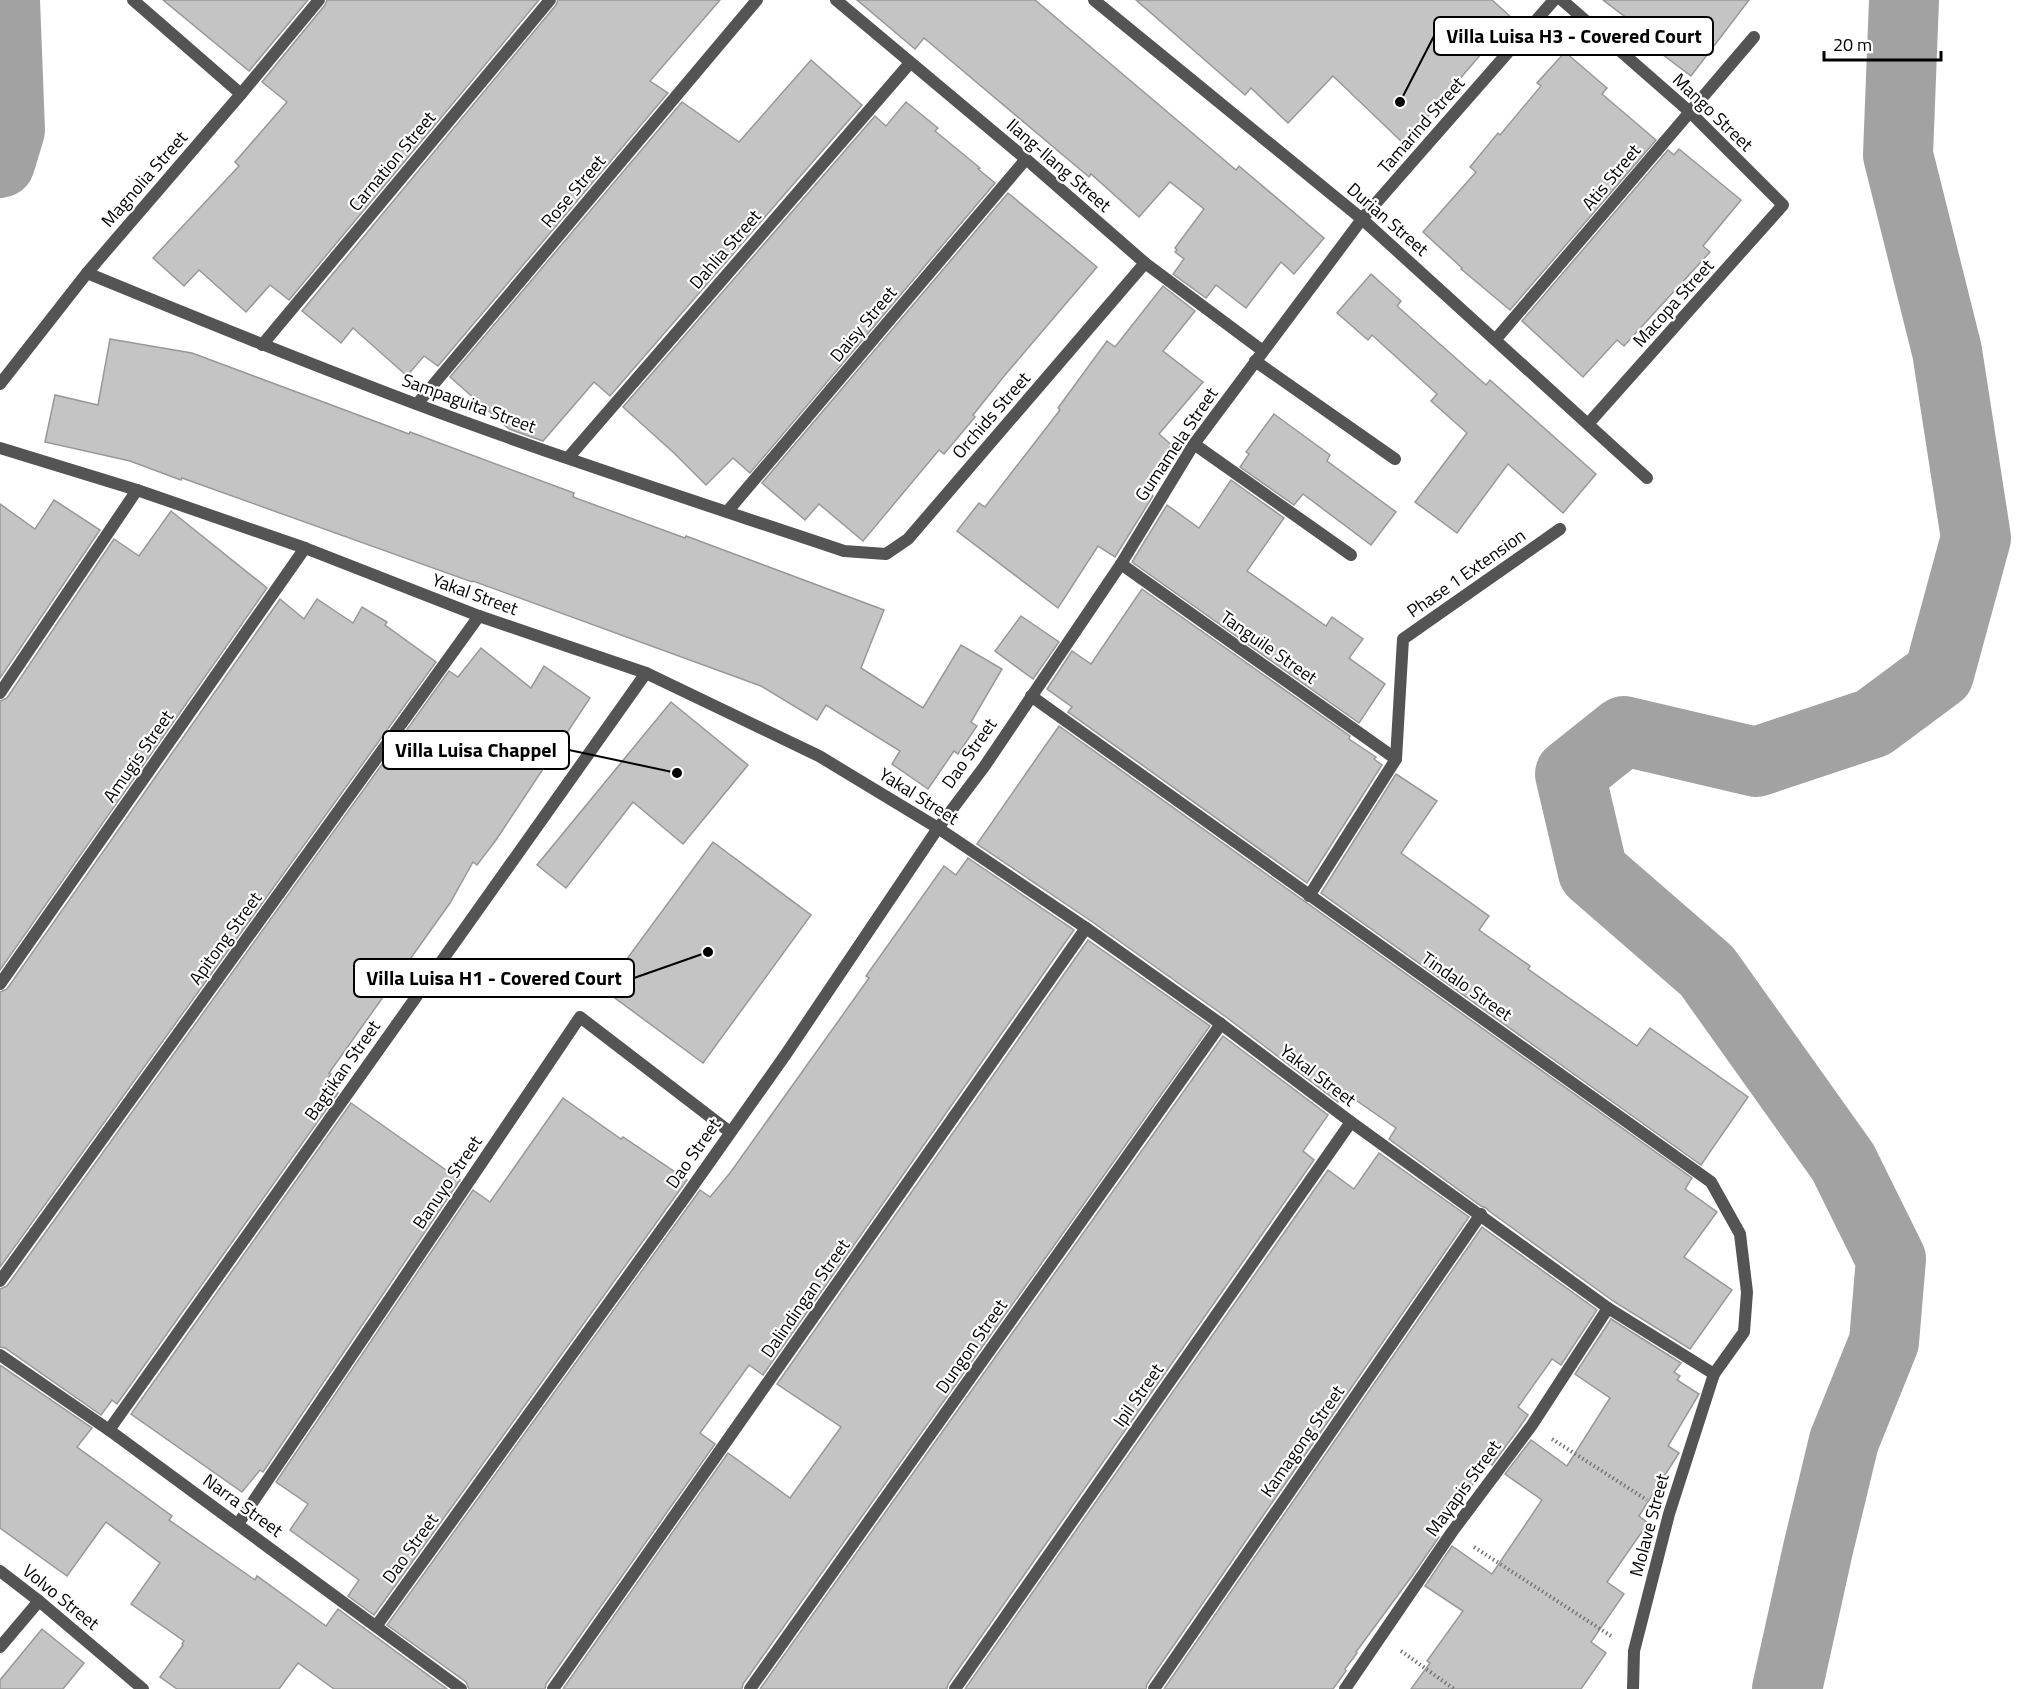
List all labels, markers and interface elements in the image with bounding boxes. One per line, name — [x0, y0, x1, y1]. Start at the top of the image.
callout: Villa Luisa H3 - Covered Court — [1434, 17, 1713, 55]
text: Villa Luisa H3 - Covered Court — [1446, 20, 1702, 51]
scale bar — [1824, 24, 1941, 62]
text: 20 m — [1833, 31, 1872, 58]
street label: Mango Street — [1667, 67, 1760, 158]
street label: Tamarind Street — [1371, 70, 1471, 179]
street label: Carnation Street — [342, 104, 442, 217]
street label: Ilang-Ilang Street — [1001, 112, 1118, 219]
street label: Magnolia Street — [94, 124, 194, 233]
street label: Atis Street — [1575, 137, 1647, 216]
street label: Rose Street — [534, 148, 612, 233]
street label: Durian Street — [1341, 176, 1435, 263]
street label: Dahlia Street — [683, 203, 768, 295]
street label: Macopa Street — [1626, 252, 1720, 353]
street label: Daisy Street — [823, 280, 903, 368]
street label: Orchids Street — [946, 365, 1037, 464]
street label: Sampaguita Street — [398, 366, 540, 440]
street label: Gumamela Street — [1128, 381, 1225, 506]
street label: Phase 1 Extension — [1401, 522, 1531, 624]
street label: Yakal Street — [428, 566, 522, 622]
street label: Tanguile Street — [1215, 604, 1324, 691]
street label: Amugis Street — [96, 704, 180, 808]
street label: Dao Street — [935, 712, 1004, 794]
callout: Villa Luisa Chappel — [383, 731, 569, 769]
text: Villa Luisa Chappel — [395, 734, 557, 765]
street label: Yakal Street — [874, 761, 965, 832]
street label: Apitong Street — [182, 885, 268, 990]
street label: Tindalo Street — [1416, 945, 1519, 1028]
callout: Villa Luisa H1 - Covered Court — [354, 959, 634, 997]
text: Villa Luisa H1 - Covered Court — [366, 962, 622, 993]
street label: Bagtikan Street — [297, 1014, 387, 1126]
street label: Yakal Street — [1274, 1037, 1362, 1113]
street label: Dao Street — [659, 1112, 728, 1194]
street label: Banuyo Street — [406, 1129, 489, 1234]
street label: Dalindingan Street — [754, 1232, 857, 1363]
street label: Dungon Street — [929, 1293, 1014, 1399]
street label: Ipil Street — [1106, 1357, 1170, 1432]
street label: Kamagong Street — [1253, 1379, 1351, 1503]
street label: Mayapis Street — [1419, 1433, 1508, 1542]
street label: Narra Street — [197, 1467, 289, 1544]
street label: Molave Street — [1622, 1470, 1676, 1579]
street label: Dao Street — [375, 1507, 445, 1588]
street label: Volvo Street — [17, 1558, 106, 1637]

